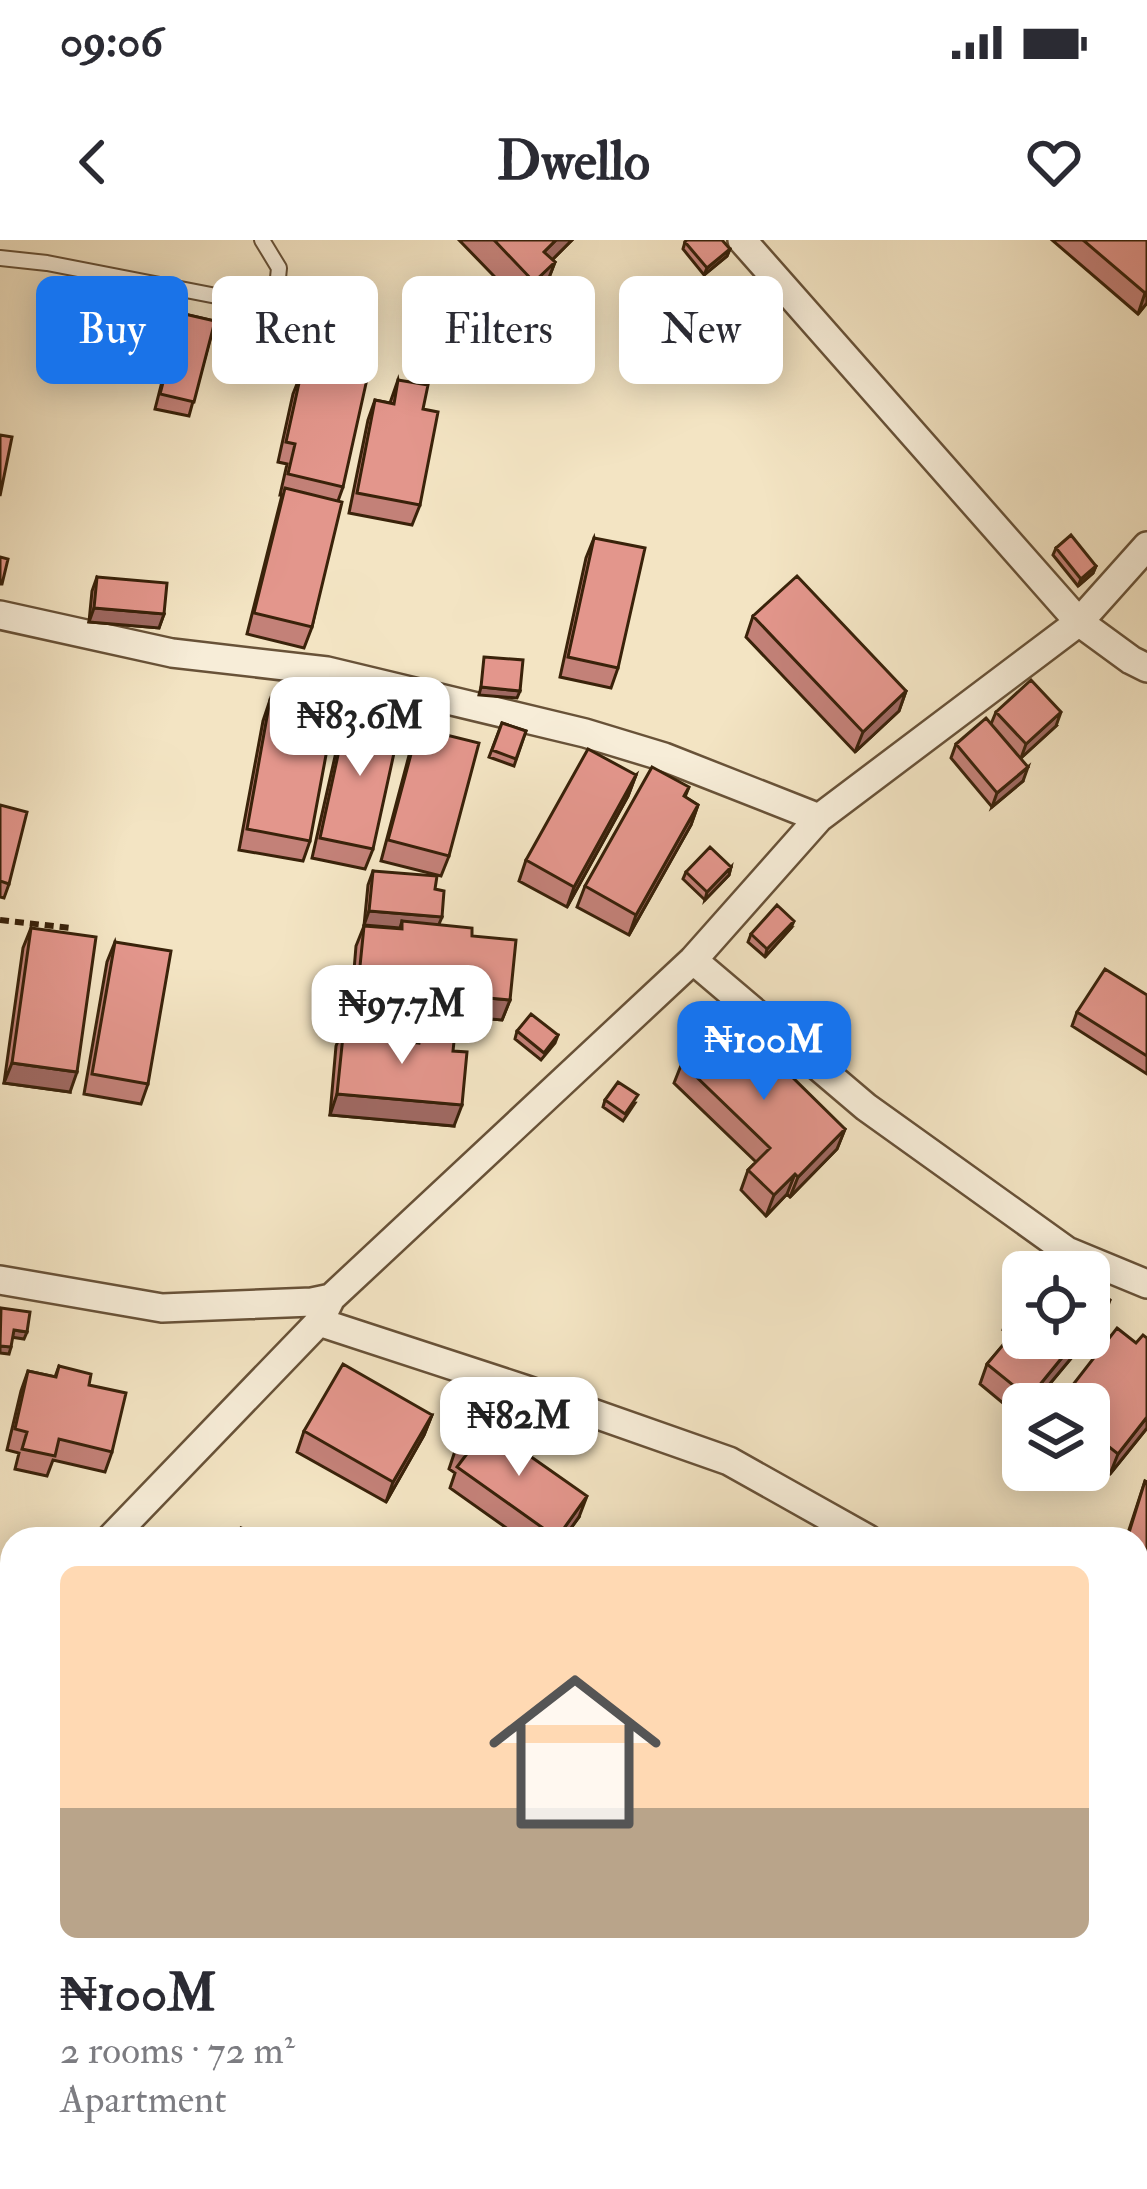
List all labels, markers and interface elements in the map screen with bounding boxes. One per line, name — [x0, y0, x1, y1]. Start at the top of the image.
text: 09:06 — [60, 14, 163, 70]
text: Dwello — [497, 128, 650, 196]
icon: back — [60, 129, 126, 195]
icon: heart — [1021, 129, 1087, 195]
chip: Buy — [36, 276, 188, 384]
chip: Rent — [212, 276, 378, 384]
chip: Filters — [402, 276, 595, 384]
chip: New — [619, 276, 783, 384]
pin: ₦83.6M — [262, 677, 458, 779]
text: ₦83.6M — [297, 691, 423, 740]
pin: ₦97.7M — [304, 965, 500, 1067]
text: ₦97.7M — [339, 979, 465, 1028]
pin: ₦100M — [680, 1001, 848, 1103]
text: ₦100M — [704, 1015, 824, 1064]
map controls — [1002, 1251, 1110, 1491]
button: locate — [1002, 1251, 1110, 1359]
pin: ₦82M — [448, 1377, 590, 1479]
button: layers — [1002, 1383, 1110, 1491]
text: ₦82M — [467, 1391, 571, 1440]
icon: home — [467, 1644, 683, 1860]
text: ₦100M — [60, 1962, 216, 2026]
text: 2 rooms · 72 m² — [60, 2026, 295, 2075]
text: Apartment — [60, 2075, 227, 2124]

